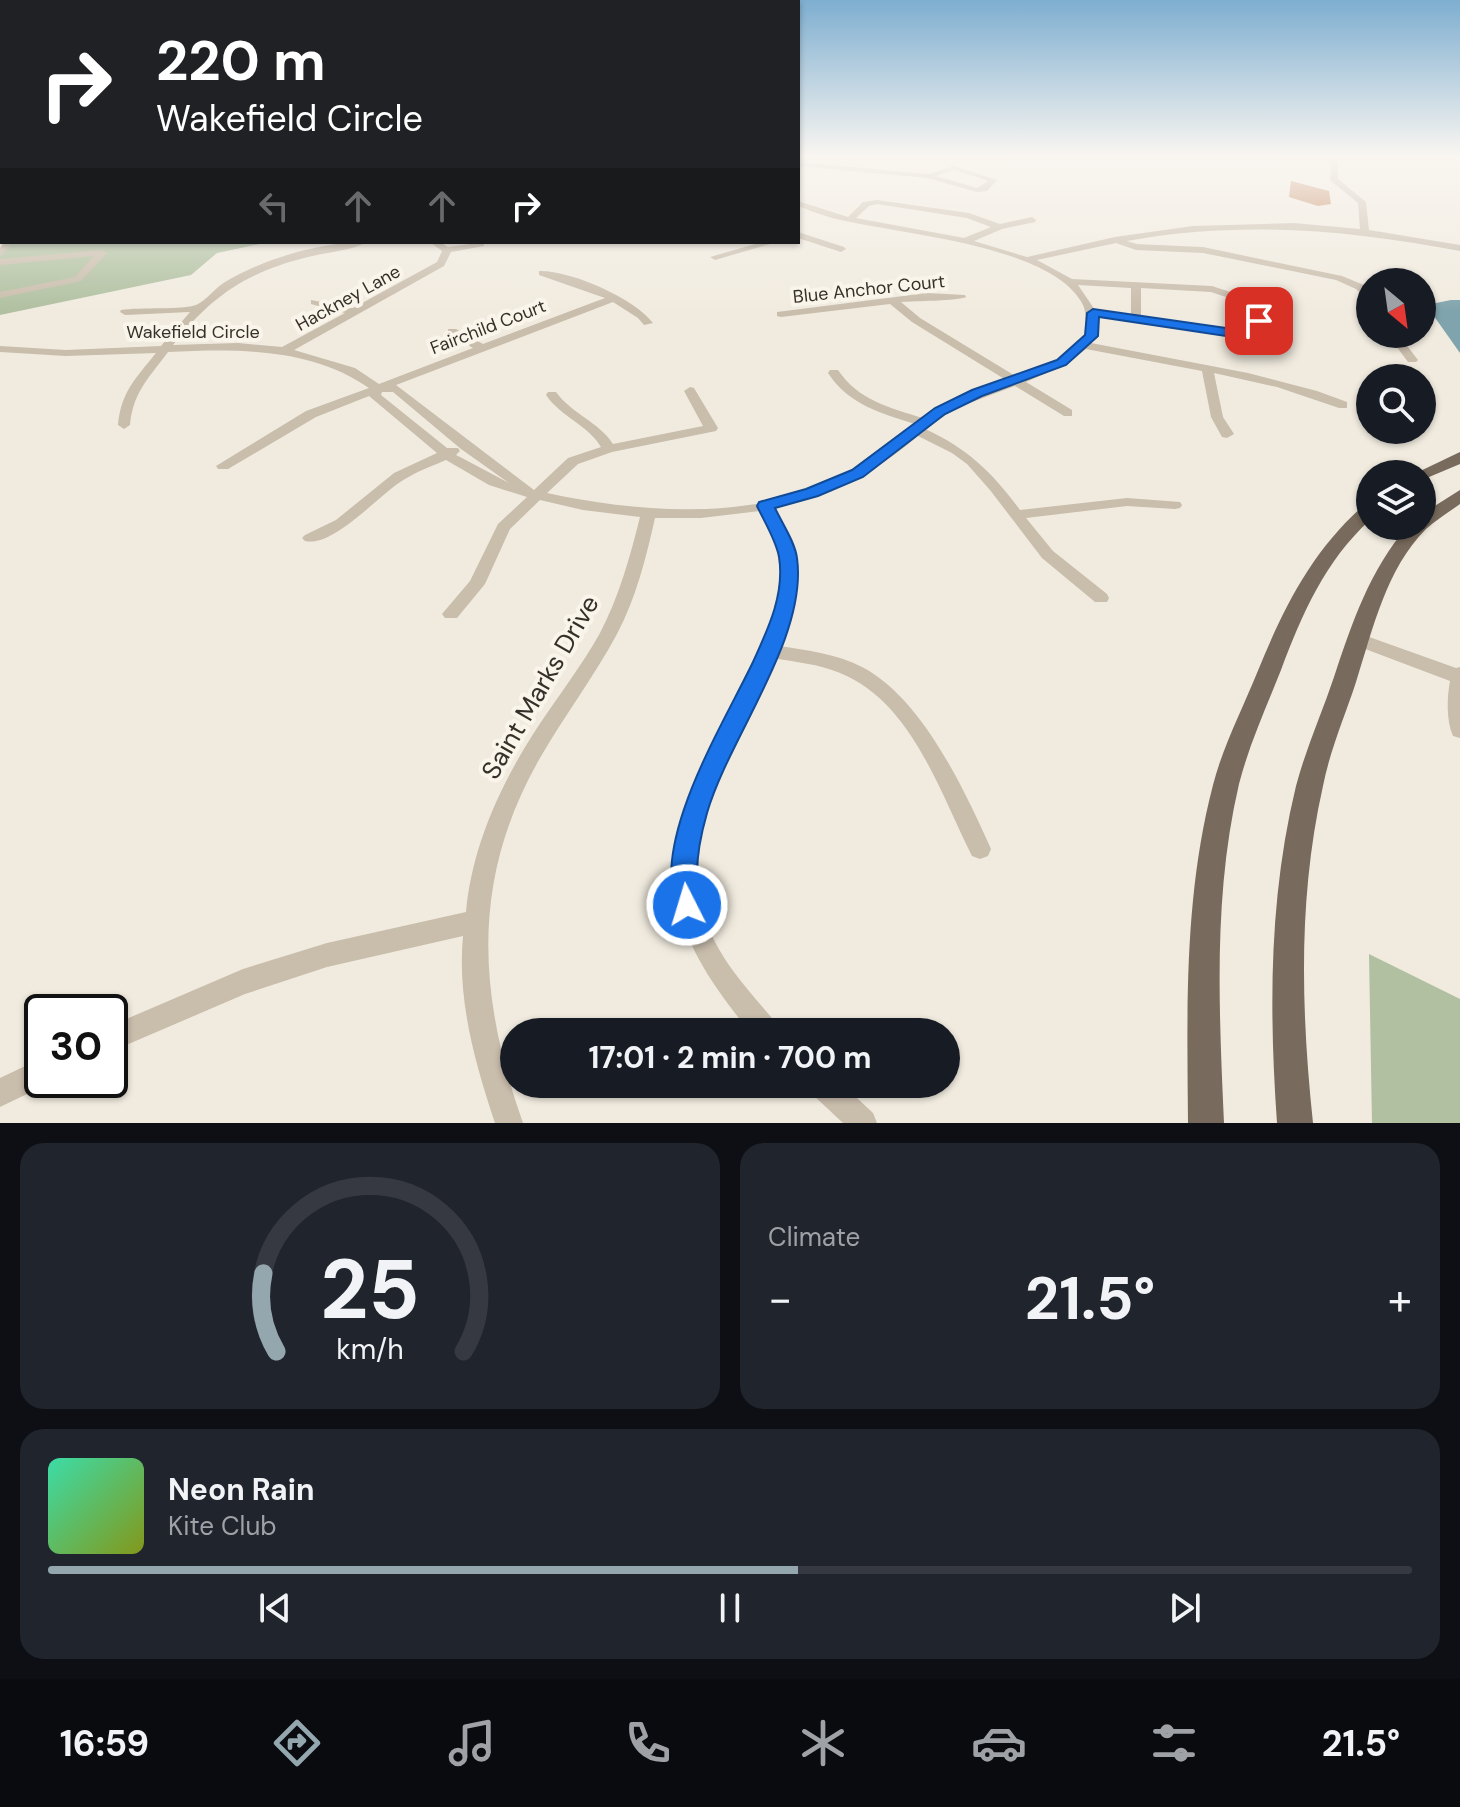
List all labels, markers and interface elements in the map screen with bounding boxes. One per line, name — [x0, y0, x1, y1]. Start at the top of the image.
text: 220 m — [156, 24, 326, 97]
icon: right — [24, 32, 128, 136]
text: Wakefield Circle — [156, 95, 423, 142]
icon: left — [252, 184, 296, 228]
icon: ahead — [336, 184, 380, 228]
icon: ahead — [420, 184, 464, 228]
icon: right — [504, 184, 548, 228]
street label: Hackney Lane — [291, 259, 405, 337]
north arrow — [1356, 268, 1436, 348]
map controls — [1356, 268, 1436, 540]
street label: Blue Anchor Court — [792, 269, 946, 309]
pin — [1225, 287, 1293, 355]
street label: Fairchild Court — [427, 294, 549, 360]
icon: arrive — [1237, 299, 1281, 343]
street label: Wakefield Circle — [126, 320, 260, 344]
button: search — [1356, 364, 1436, 444]
button: layers — [1356, 460, 1436, 540]
street label: Saint Marks Drive — [474, 589, 606, 785]
position arrow — [645, 863, 729, 947]
speed limit sign: 30 — [24, 994, 128, 1098]
text: 17:01 · 2 min · 700 m — [589, 1038, 871, 1077]
text: Climate — [768, 1220, 860, 1254]
text: 25 — [320, 1235, 420, 1344]
text: 21.5° — [1025, 1259, 1155, 1338]
text: − — [768, 1270, 792, 1328]
text: + — [1388, 1270, 1412, 1328]
text: km/h — [336, 1331, 404, 1368]
text: Neon Rain — [168, 1470, 314, 1509]
text: Kite Club — [168, 1509, 277, 1543]
icon: previous — [253, 1586, 297, 1630]
icon: pause — [708, 1586, 752, 1630]
icon: next — [1163, 1586, 1207, 1630]
icon: directions — [269, 1715, 325, 1771]
icon: music — [444, 1715, 500, 1771]
icon: phone — [620, 1715, 676, 1771]
icon: climate — [795, 1715, 851, 1771]
icon: car — [971, 1715, 1027, 1771]
icon: filters — [1146, 1715, 1202, 1771]
text: 16:59 — [60, 1720, 149, 1767]
text: 21.5° — [1322, 1720, 1400, 1767]

